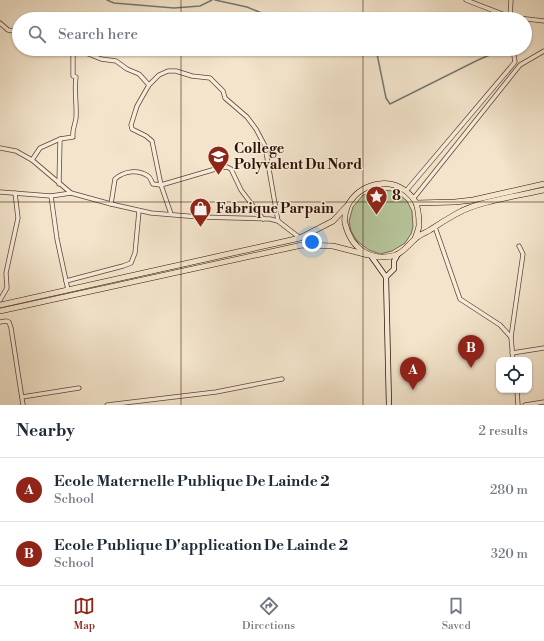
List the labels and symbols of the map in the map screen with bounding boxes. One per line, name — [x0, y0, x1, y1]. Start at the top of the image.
place label: College Polyvalent Du Nord — [234, 140, 362, 174]
school or university icon: College Polyvalent Du Nord — [206, 144, 232, 177]
place icon: 8 — [364, 183, 390, 216]
place label: 8 — [392, 187, 401, 205]
shop icon: Fabrique Parpain — [187, 196, 213, 229]
place label: Fabrique Parpain — [216, 200, 334, 218]
your location — [302, 232, 322, 252]
pin: B — [458, 335, 484, 368]
pin: A — [400, 357, 426, 390]

